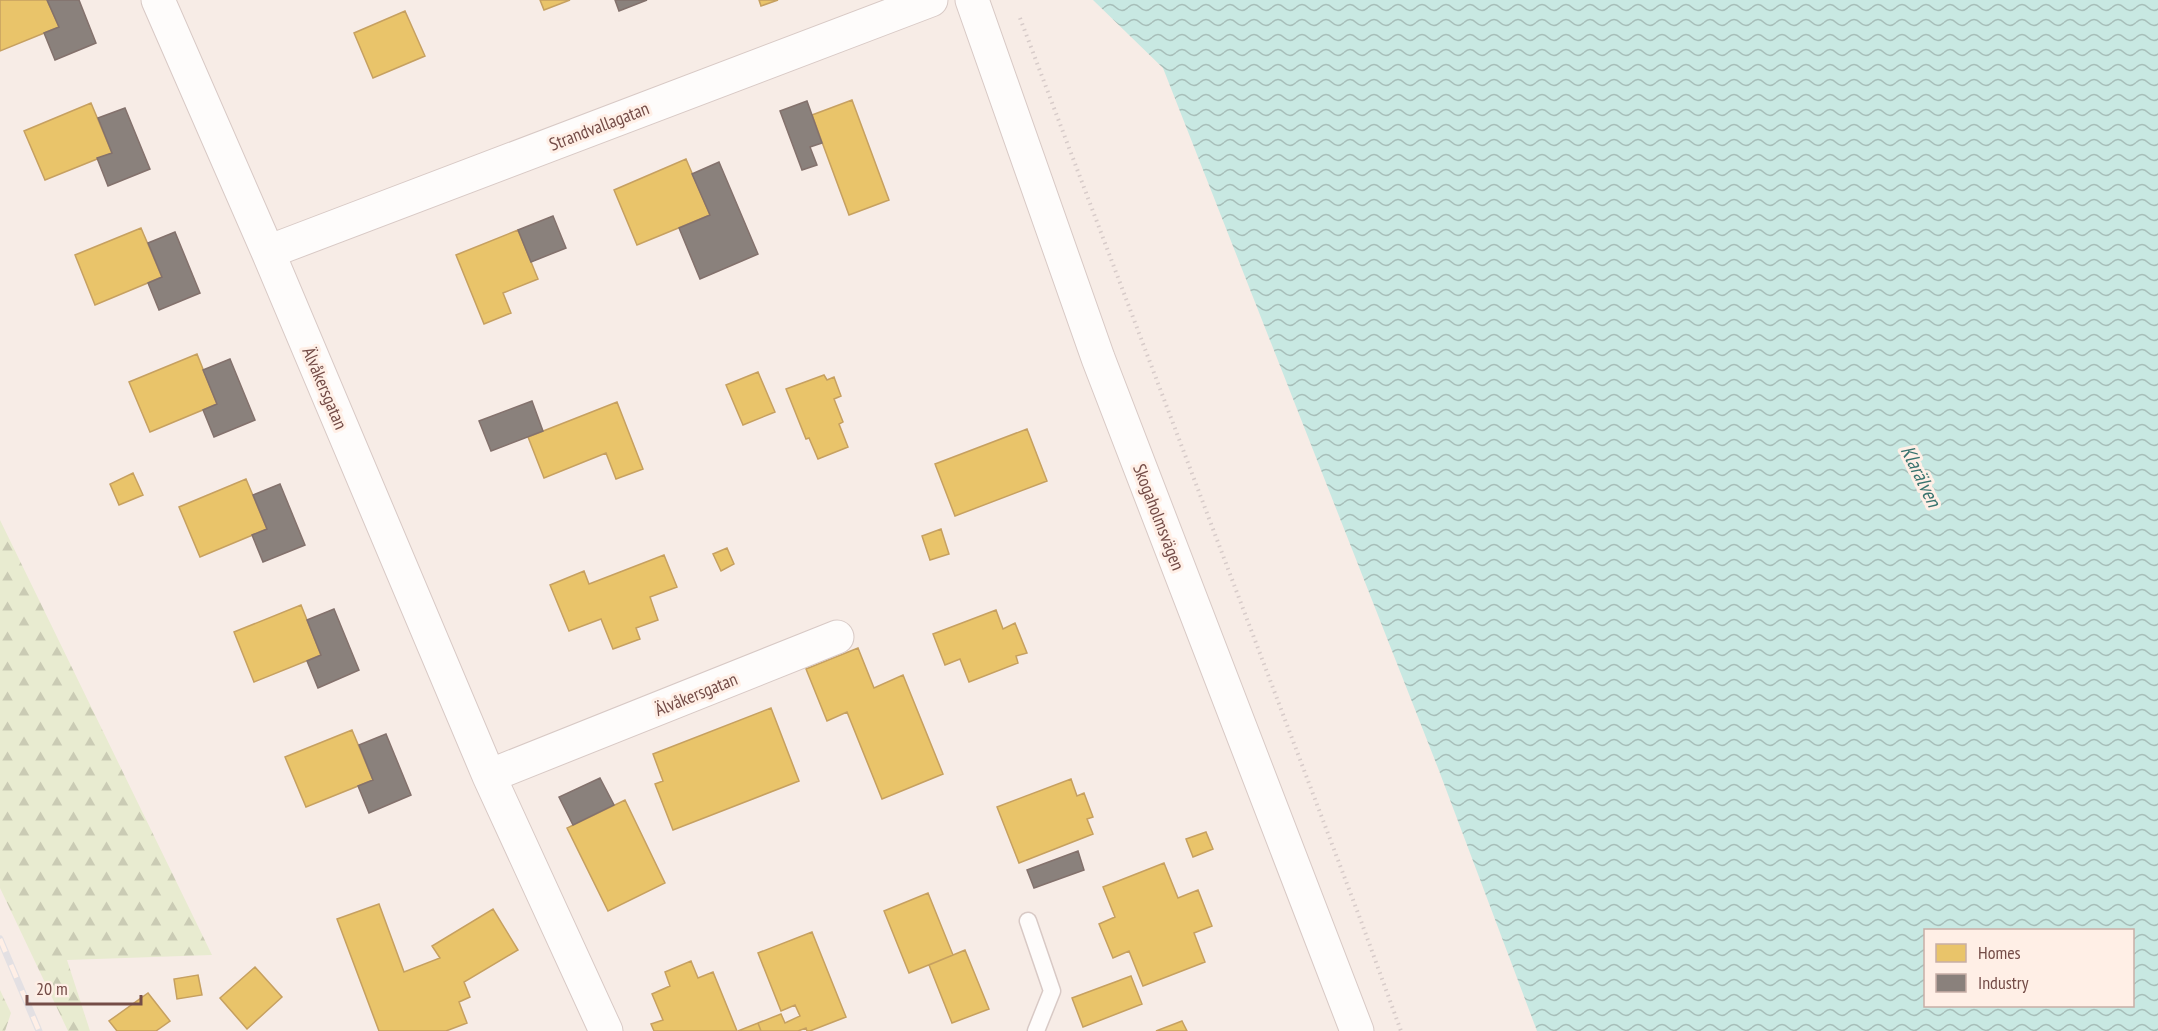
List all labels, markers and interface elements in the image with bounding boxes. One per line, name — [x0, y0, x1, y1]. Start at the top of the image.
street label: Strandvallagatan — [546, 96, 652, 156]
street label: Älvåkersgatan — [297, 343, 353, 433]
water label: Klarälven — [1895, 441, 1948, 512]
street label: Skogaholmsvägen — [1128, 460, 1190, 574]
street label: Älvåkersgatan — [651, 667, 741, 721]
legend — [1924, 929, 2134, 1007]
text: Homes — [1978, 941, 2021, 964]
scale bar — [27, 968, 141, 1006]
text: Industry — [1978, 971, 2029, 994]
text: 20 m — [36, 977, 68, 1000]

